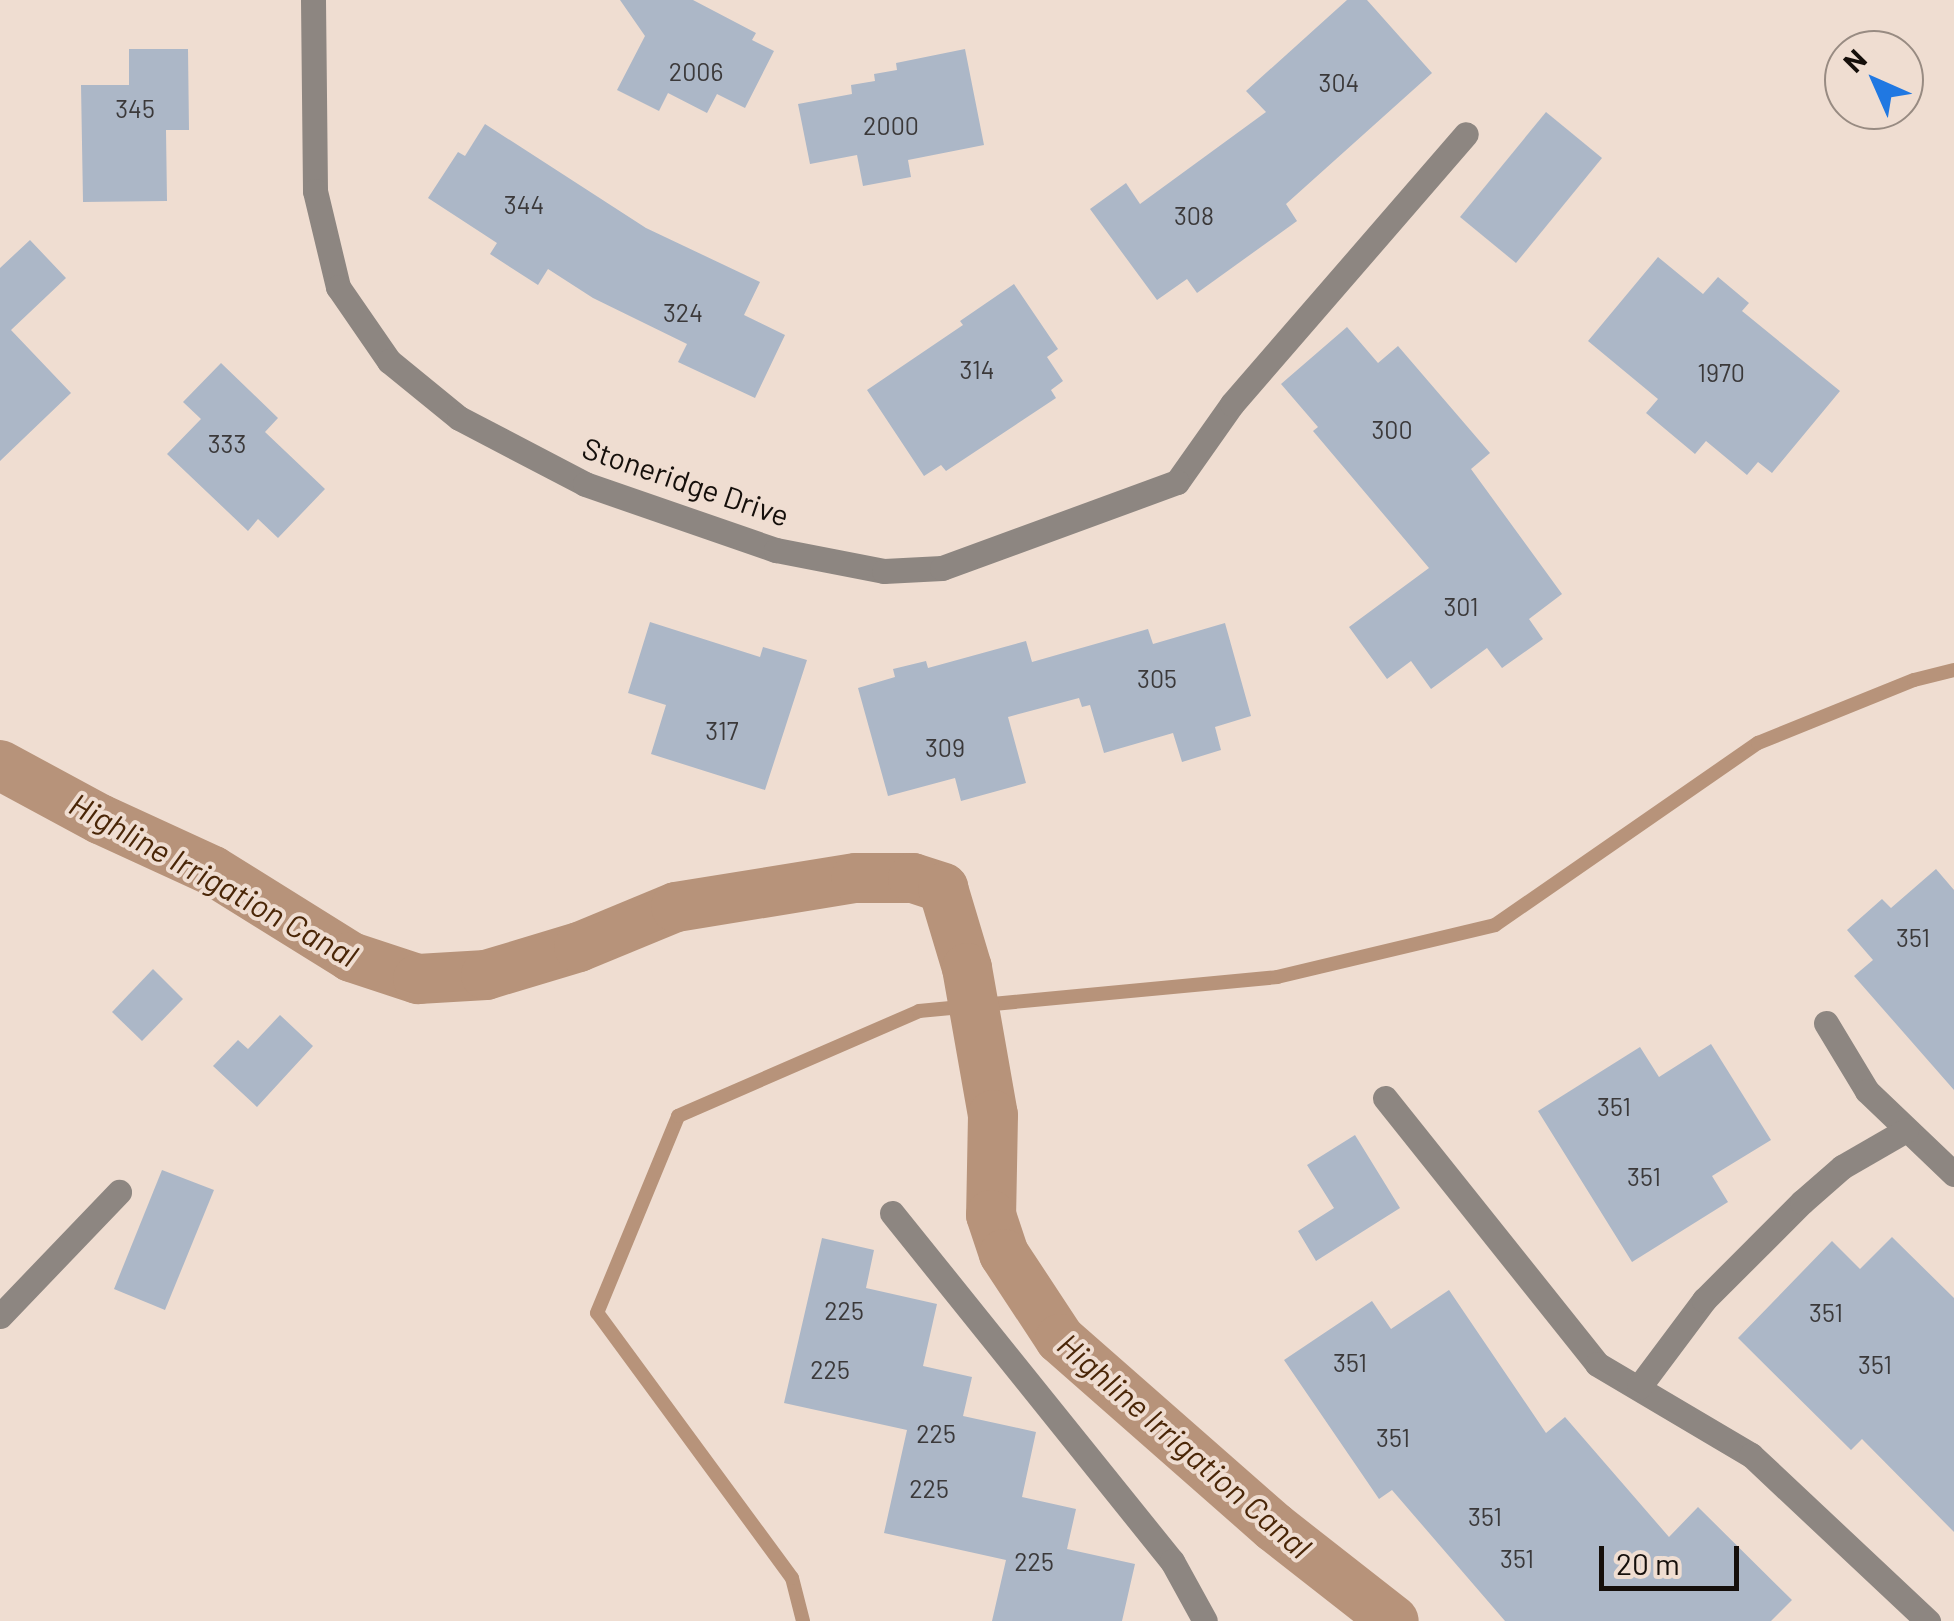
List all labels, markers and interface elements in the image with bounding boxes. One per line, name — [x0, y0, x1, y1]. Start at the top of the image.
north arrow — [1824, 30, 1924, 130]
text: N — [1836, 42, 1873, 79]
house number: 2006 — [669, 56, 723, 86]
house number: 304 — [1319, 67, 1359, 97]
house number: 345 — [115, 93, 155, 123]
house number: 2000 — [863, 110, 919, 140]
house number: 344 — [504, 189, 544, 219]
house number: 308 — [1174, 200, 1214, 230]
house number: 324 — [663, 297, 703, 327]
house number: 314 — [959, 354, 995, 384]
house number: 1970 — [1697, 357, 1745, 387]
house number: 300 — [1371, 414, 1413, 444]
house number: 333 — [208, 428, 246, 458]
street label: Stoneridge Drive — [578, 429, 794, 533]
house number: 301 — [1443, 591, 1479, 621]
house number: 305 — [1137, 663, 1177, 693]
house number: 317 — [705, 715, 739, 745]
house number: 309 — [925, 732, 965, 762]
water label: Highline Irrigation Canal — [63, 784, 365, 974]
house number: 351 — [1896, 922, 1930, 952]
house number: 351 — [1597, 1091, 1631, 1121]
house number: 351 — [1627, 1161, 1661, 1191]
house number: 225 — [824, 1295, 864, 1325]
house number: 351 — [1809, 1297, 1843, 1327]
water label: Highline Irrigation Canal — [1050, 1324, 1320, 1566]
house number: 351 — [1333, 1347, 1367, 1377]
house number: 351 — [1858, 1349, 1892, 1379]
house number: 225 — [810, 1354, 850, 1384]
house number: 225 — [916, 1418, 956, 1448]
house number: 351 — [1376, 1422, 1410, 1452]
house number: 225 — [909, 1473, 949, 1503]
house number: 351 — [1468, 1501, 1502, 1531]
scale bar — [1604, 1526, 1744, 1588]
house number: 351 — [1500, 1543, 1534, 1573]
text: 20 m — [1616, 1545, 1680, 1581]
house number: 225 — [1014, 1546, 1054, 1576]

